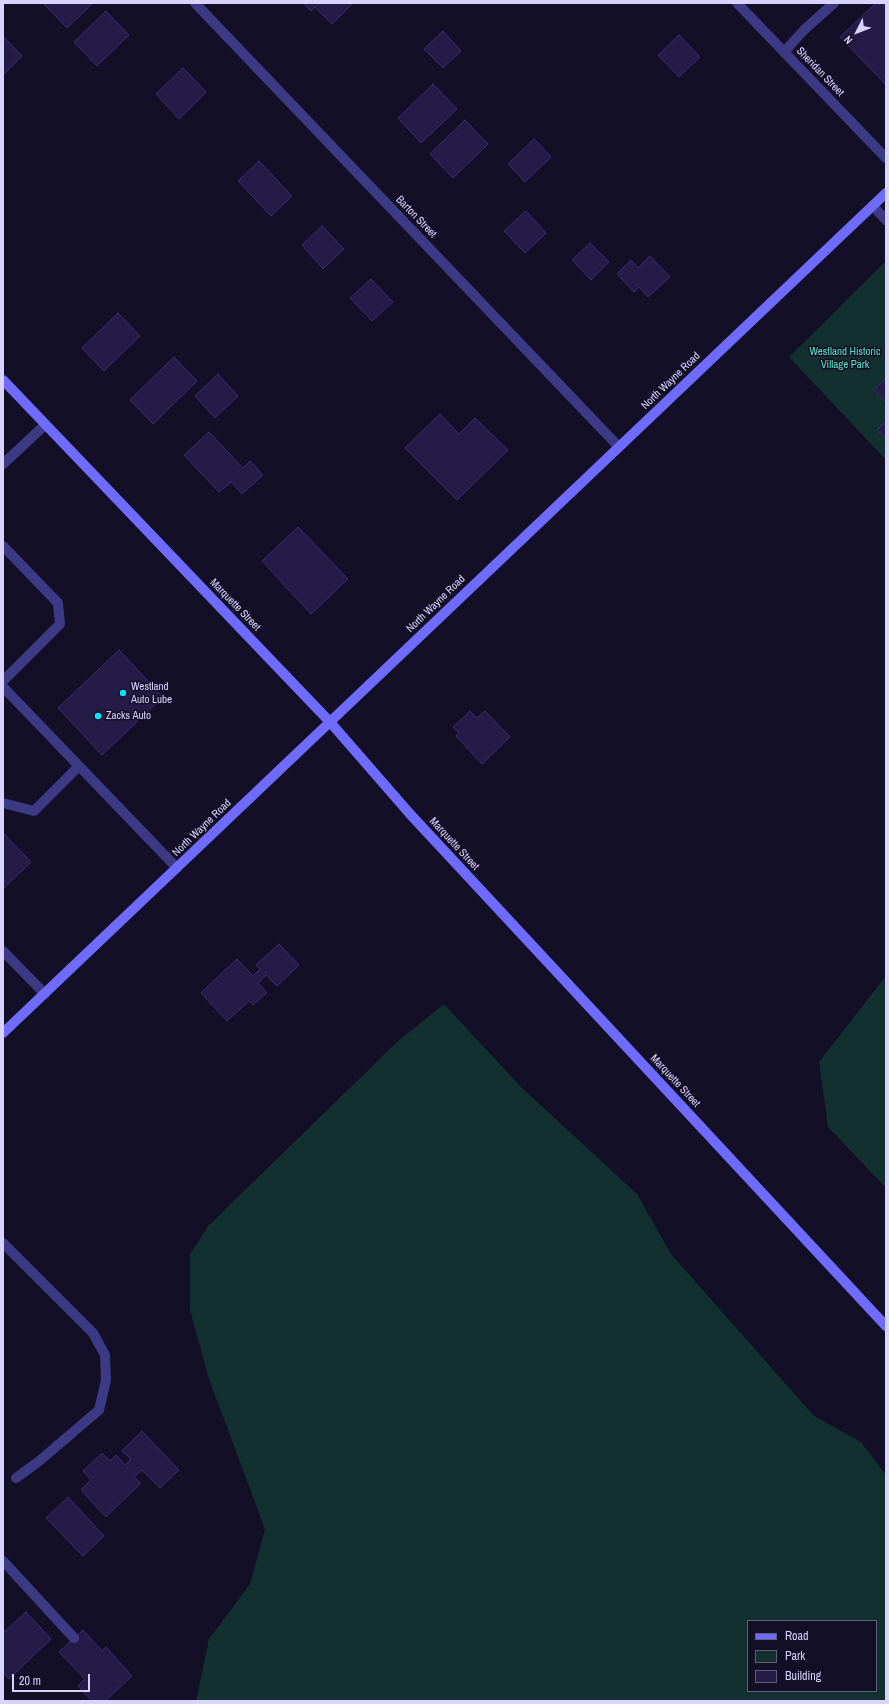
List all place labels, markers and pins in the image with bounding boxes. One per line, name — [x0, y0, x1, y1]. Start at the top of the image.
place label: Westland Auto Lube — [131, 680, 172, 706]
marker: Westland Auto Lube — [118, 688, 128, 698]
place label: Zacks Auto — [106, 709, 151, 723]
marker: Zacks Auto — [93, 711, 103, 721]

